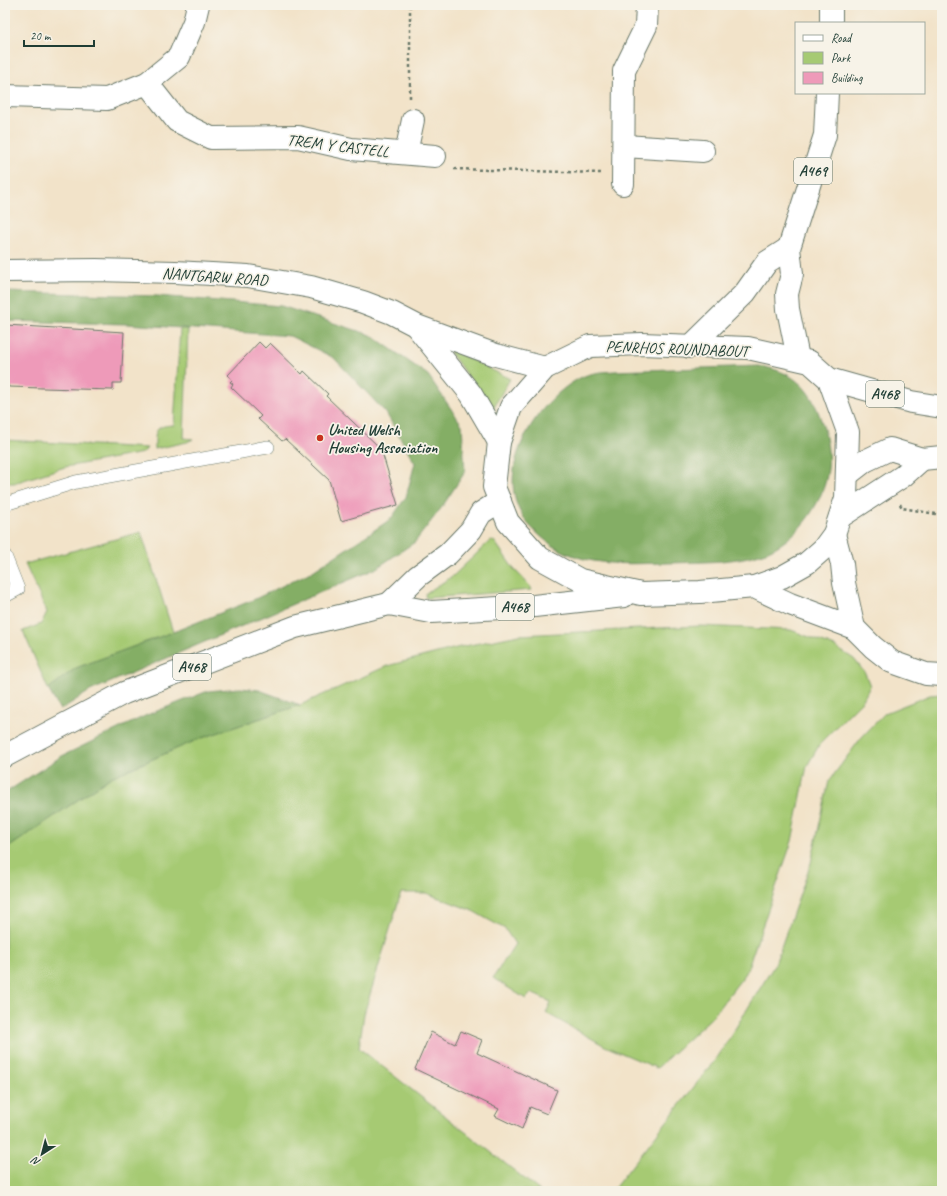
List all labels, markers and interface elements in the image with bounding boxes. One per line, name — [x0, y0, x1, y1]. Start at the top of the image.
scale bar — [24, 22, 94, 48]
legend — [795, 22, 925, 94]
text: 20 m — [30, 28, 52, 44]
text: Road — [831, 30, 853, 46]
text: Park — [831, 50, 852, 66]
text: Building — [831, 70, 863, 86]
street label: TREM Y CASTELL — [286, 130, 390, 162]
road number: A469 — [794, 158, 832, 184]
street label: NANTGARW ROAD — [162, 263, 270, 291]
street label: PENRHOS ROUNDABOUT — [605, 337, 752, 362]
road number: A468 — [866, 381, 904, 407]
place label: United Welsh Housing Association — [328, 420, 438, 458]
marker: United Welsh Housing Association — [315, 433, 325, 443]
road number: A468 — [496, 594, 534, 620]
road number: A468 — [173, 654, 211, 680]
north arrow — [22, 1134, 62, 1174]
text: N — [27, 1153, 43, 1170]

